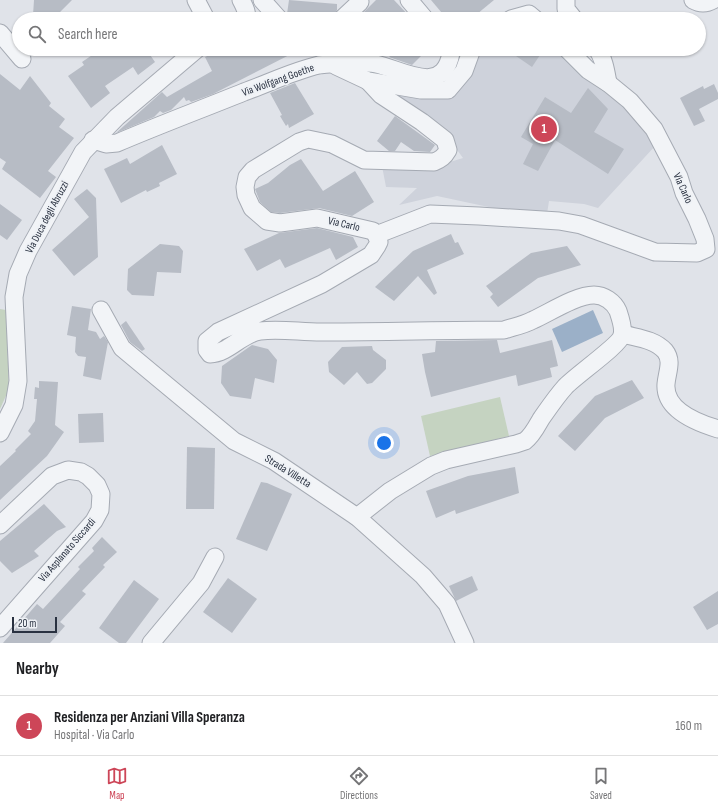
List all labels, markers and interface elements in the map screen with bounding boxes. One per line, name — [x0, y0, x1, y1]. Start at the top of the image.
search box — [12, 12, 706, 56]
icon: search — [26, 23, 48, 45]
text: Search here — [58, 25, 118, 44]
street label: Via Wolfgang Goethe — [240, 61, 316, 99]
pin: 1 — [531, 114, 557, 144]
street label: Via Carlo — [671, 171, 696, 206]
street label: Via Duca degli Abruzzi — [23, 179, 71, 255]
street label: Via Carlo — [327, 214, 362, 234]
your location — [374, 433, 394, 453]
street label: Strada Villetta — [262, 452, 314, 490]
street label: Via Asplanato Siccardi — [36, 515, 98, 585]
scale bar — [12, 615, 57, 634]
text: 20 m — [18, 617, 36, 630]
text: Nearby — [16, 659, 59, 679]
text: Residenza per Anziani Villa Speranza — [54, 708, 245, 727]
text: 1 — [26, 718, 32, 734]
text: 160 m — [676, 718, 702, 734]
text: Hospital · Via Carlo — [54, 727, 134, 743]
tab: Map — [106, 765, 128, 802]
tab: Directions — [340, 765, 378, 802]
tab: Saved — [590, 765, 612, 802]

